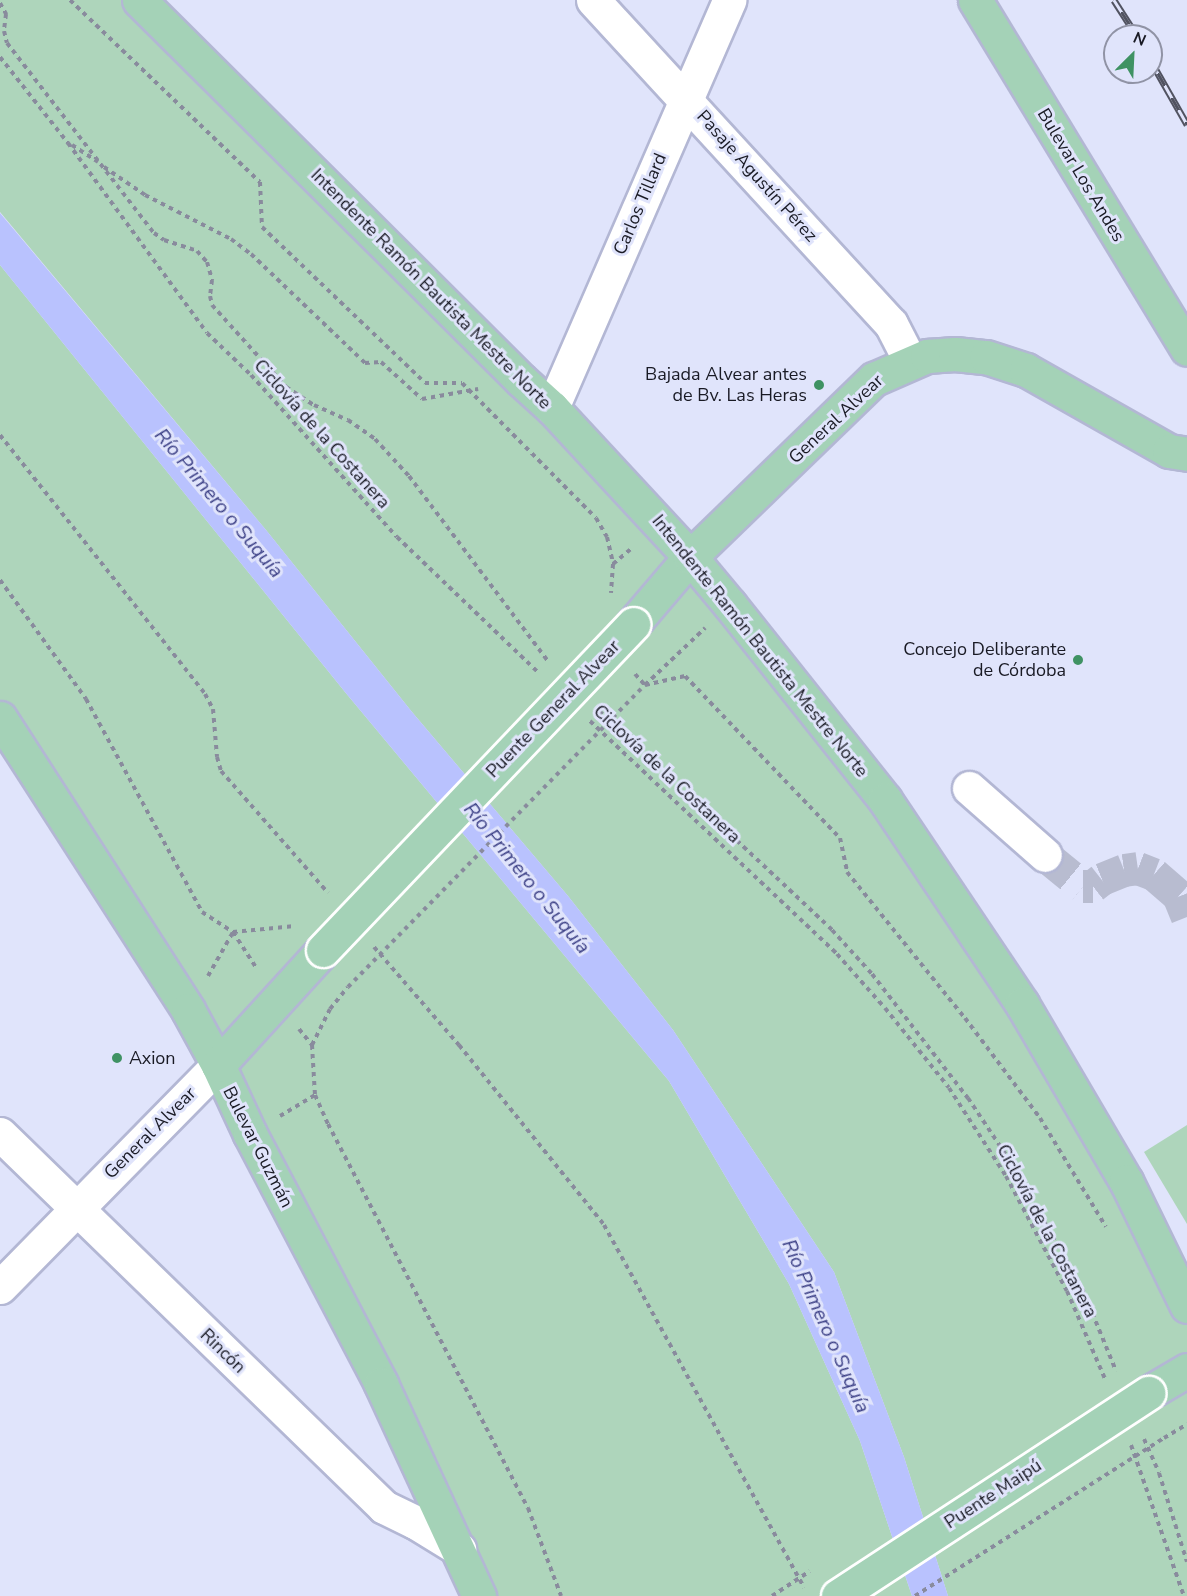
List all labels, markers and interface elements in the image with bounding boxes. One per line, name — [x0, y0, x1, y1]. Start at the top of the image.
north arrow — [1103, 24, 1163, 84]
text: N — [1130, 27, 1149, 52]
street label: Bulevar Los Andes — [1033, 104, 1129, 246]
street label: Pasaje Agustín Pérez — [692, 106, 822, 246]
street label: Carlos Tillard — [609, 150, 671, 258]
street label: Intendente Ramón Bautista Mestre Norte — [306, 164, 556, 414]
street label: Ciclovía de la Costanera — [249, 355, 395, 513]
place label: Bajada Alvear antes de Bv. Las Heras — [645, 364, 807, 406]
street label: General Alvear — [784, 370, 888, 468]
marker: Bajada Alvear antes de Bv. Las Heras — [812, 378, 826, 392]
water label: Río Primero o Suquía — [150, 423, 288, 583]
street label: Intendente Ramón Bautista Mestre Norte — [647, 511, 873, 781]
street label: Puente General Alvear — [482, 636, 624, 782]
place label: Concejo Deliberante de Córdoba — [903, 639, 1066, 682]
marker: Concejo Deliberante de Córdoba — [1071, 653, 1085, 667]
street label: Ciclovía de la Costanera — [589, 700, 745, 848]
water label: Río Primero o Suquía — [459, 798, 595, 958]
place label: Axion — [129, 1047, 176, 1069]
marker: Axion — [110, 1051, 124, 1065]
street label: General Alvear — [100, 1083, 200, 1183]
street label: Bulevar Guzmán — [218, 1083, 298, 1211]
street label: Ciclovía de la Costanera — [992, 1141, 1102, 1321]
water label: Río Primero o Suquía — [777, 1235, 875, 1417]
street label: Rincón — [196, 1324, 250, 1378]
street label: Puente Maipú — [940, 1455, 1046, 1533]

